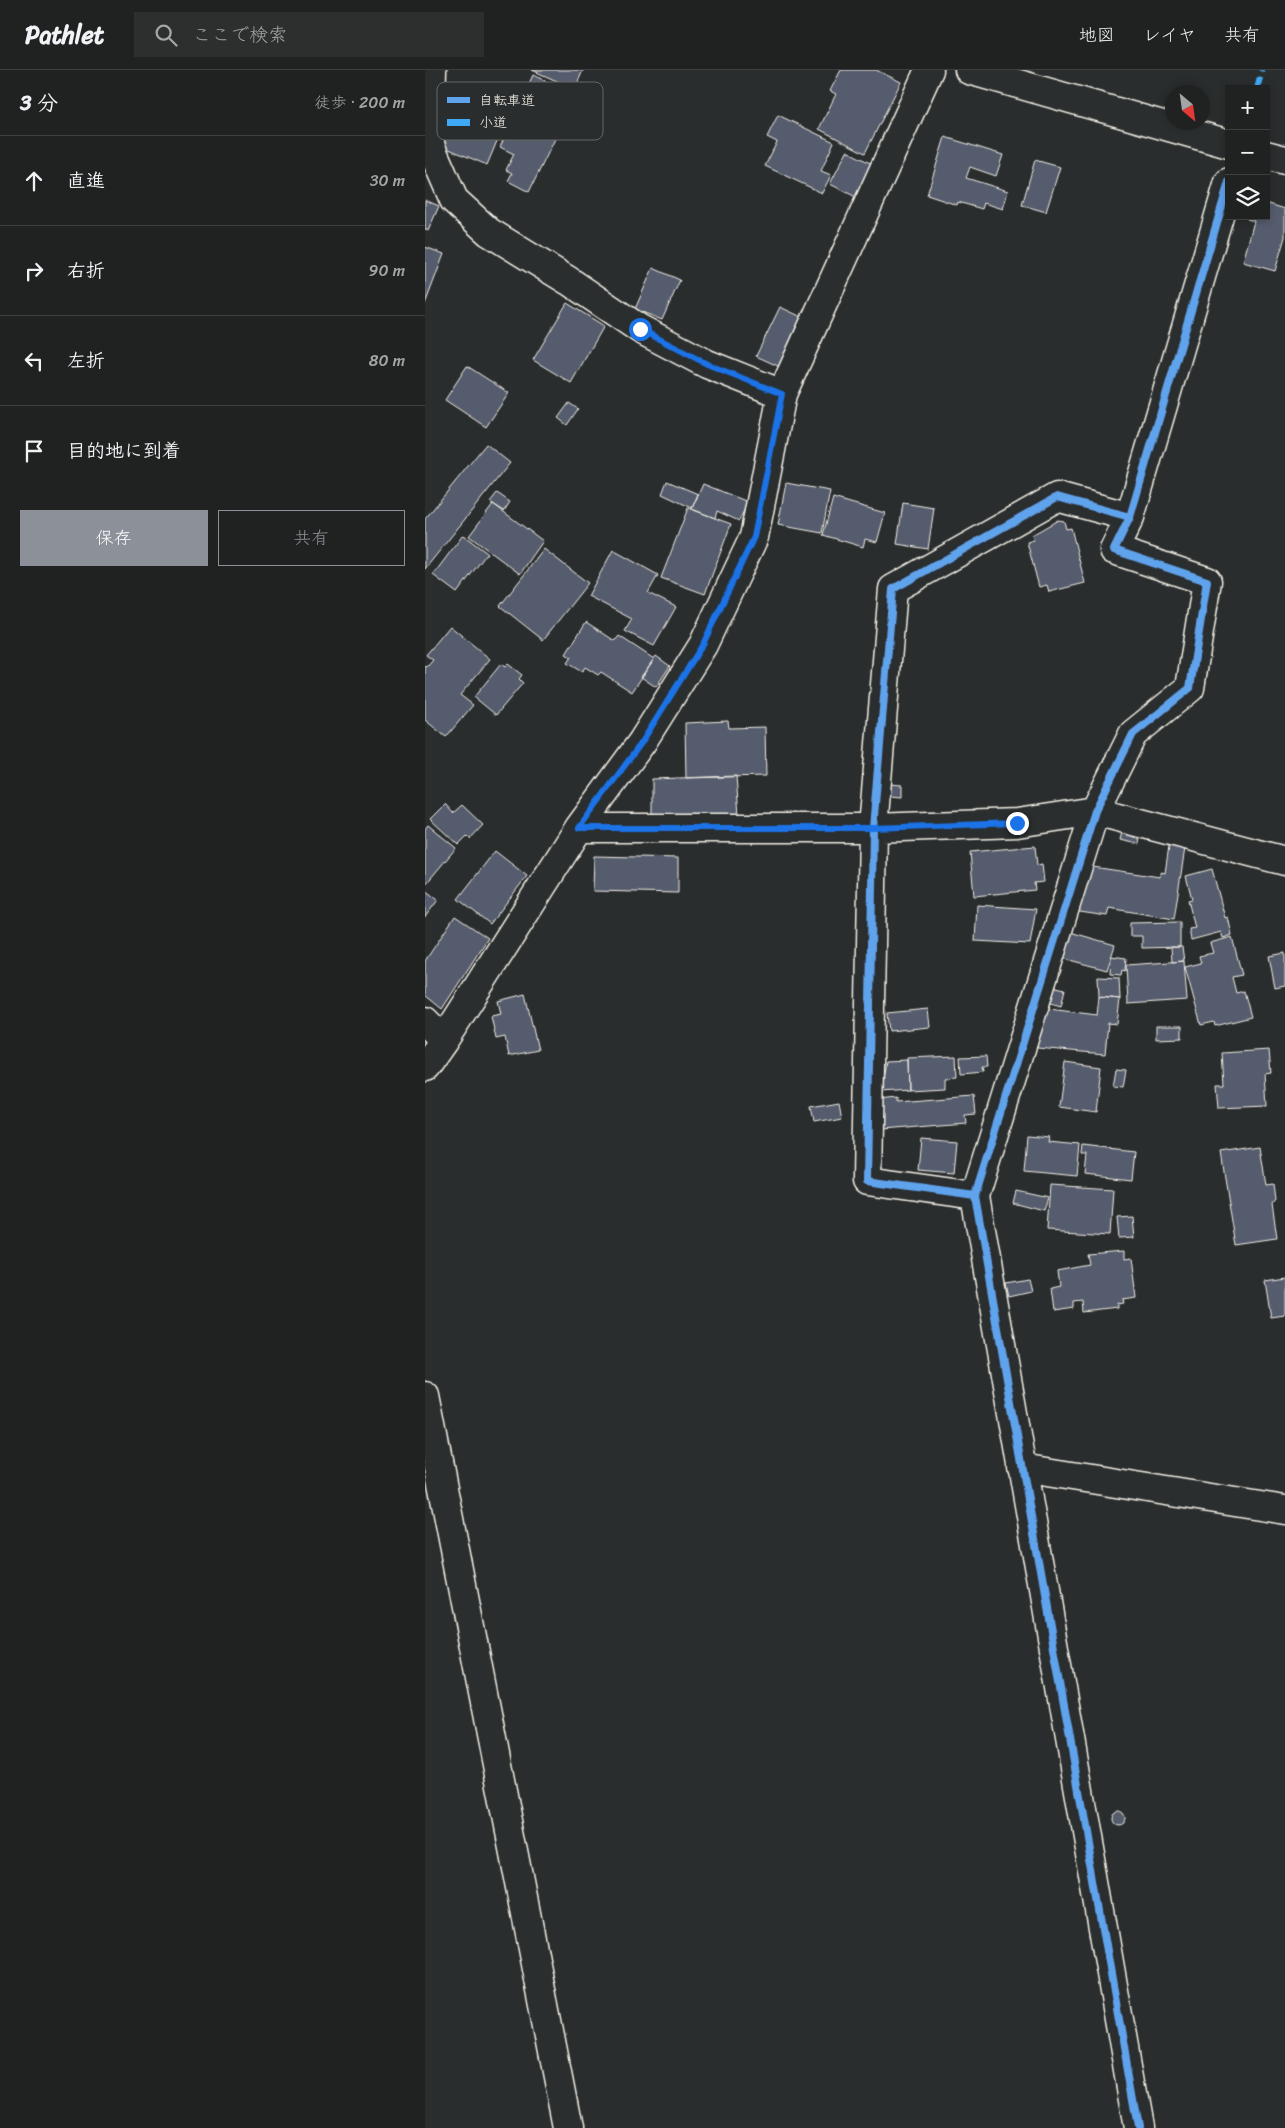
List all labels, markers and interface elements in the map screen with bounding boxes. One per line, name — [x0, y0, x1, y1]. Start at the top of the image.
search box — [134, 12, 484, 57]
text: Pathlet — [25, 14, 104, 56]
text: ここで検索 — [192, 18, 287, 51]
text: 地図 — [1079, 19, 1115, 51]
text: レイヤ — [1143, 19, 1196, 51]
text: 共有 — [1224, 19, 1260, 51]
icon: search — [152, 21, 180, 49]
legend — [437, 82, 603, 140]
text: 3 分 — [20, 84, 58, 122]
north arrow — [1165, 85, 1210, 130]
map controls — [1225, 85, 1270, 220]
button: + — [1225, 85, 1270, 130]
text: 徒歩 · 200 m — [314, 88, 405, 117]
text: 自転車道 — [479, 88, 535, 113]
text: 小道 — [479, 110, 507, 135]
button: − — [1225, 130, 1270, 175]
text: 直進 — [67, 164, 105, 197]
text: 30 m — [370, 166, 405, 195]
icon: ahead — [20, 167, 48, 195]
button: layers — [1225, 175, 1270, 220]
text: 右折 — [67, 254, 105, 287]
text: 90 m — [369, 256, 405, 285]
icon: right — [20, 257, 48, 285]
route start — [629, 318, 652, 341]
text: 左折 — [67, 344, 105, 377]
text: 80 m — [369, 346, 405, 375]
icon: left — [20, 347, 48, 375]
text: 目的地に到着 — [67, 434, 181, 467]
icon: arrive — [20, 437, 48, 465]
button: 保存 — [20, 510, 208, 566]
button: 共有 — [218, 510, 405, 566]
route end — [1006, 812, 1029, 835]

